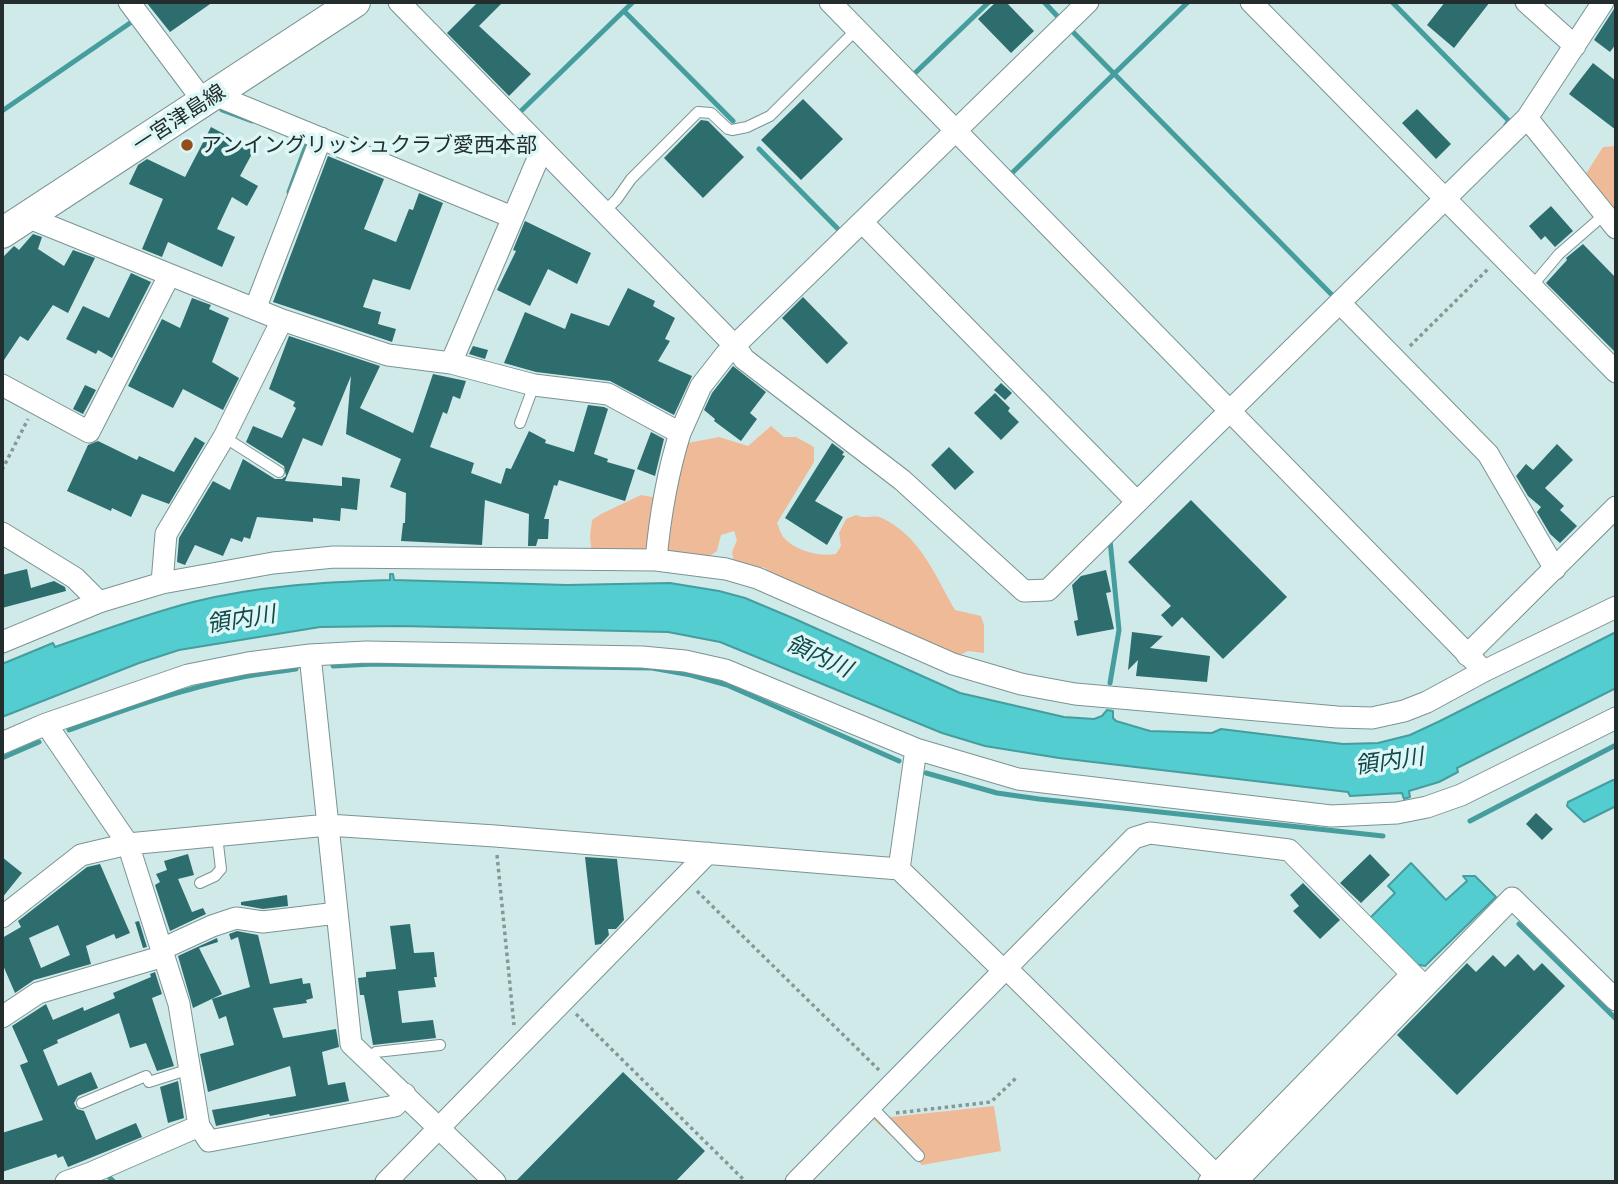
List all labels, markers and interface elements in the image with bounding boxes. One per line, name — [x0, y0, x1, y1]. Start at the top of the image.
street label: 一宮津島線 — [128, 79, 230, 157]
place label: アンイングリッシュクラブ愛西本部 — [201, 132, 537, 158]
marker: アンイングリッシュクラブ愛西本部 — [179, 137, 195, 153]
water label: 領内川 — [205, 600, 277, 638]
water label: 領内川 — [782, 629, 856, 683]
water label: 領内川 — [1353, 743, 1425, 779]

